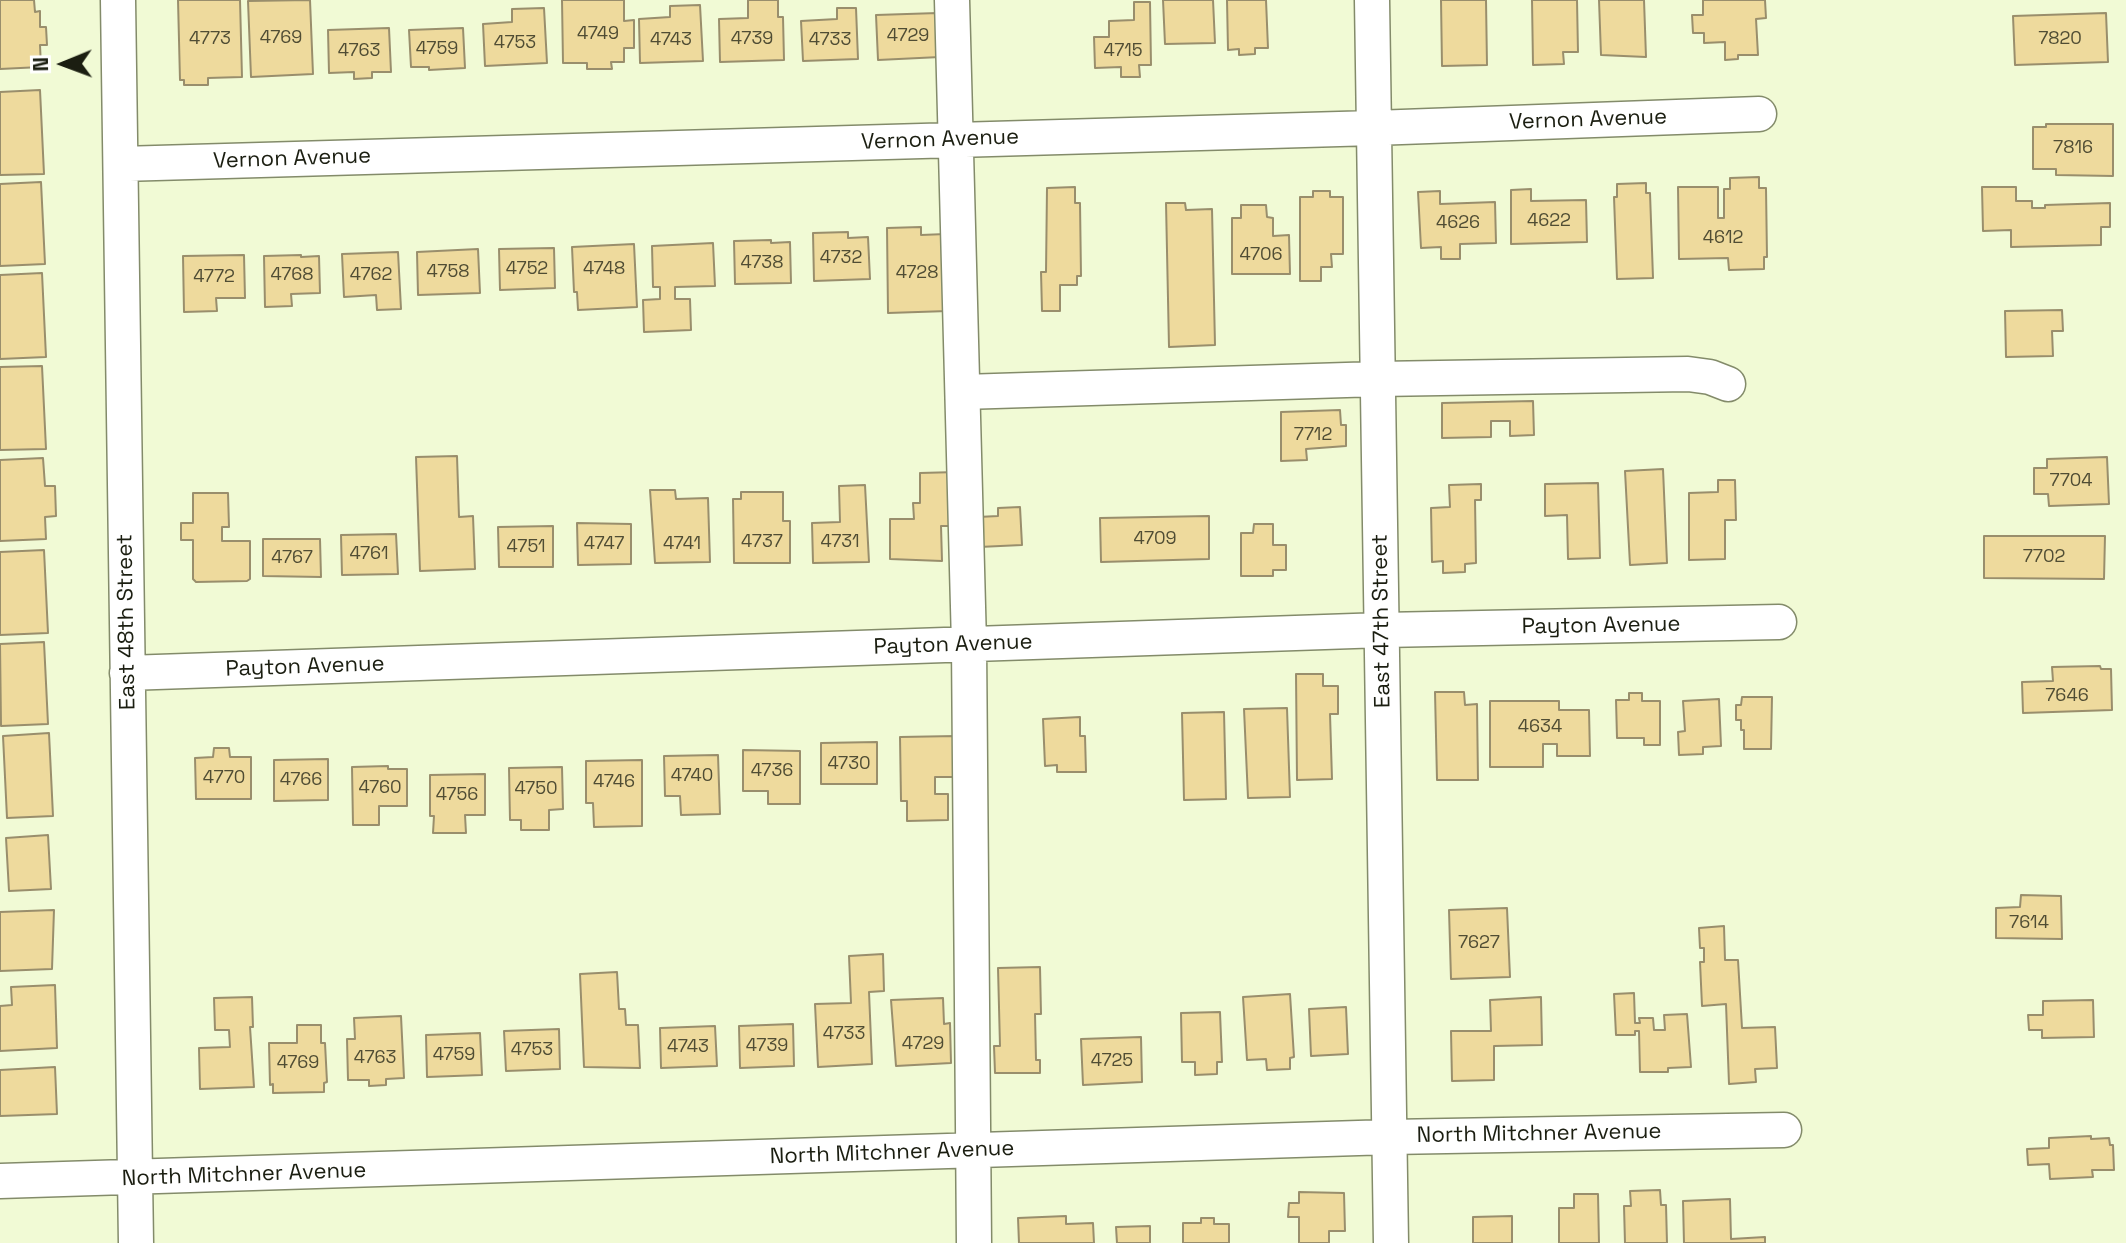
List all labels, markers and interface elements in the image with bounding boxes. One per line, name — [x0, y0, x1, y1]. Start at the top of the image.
house number: 4749 — [577, 23, 619, 45]
north arrow — [24, 24, 104, 104]
house number: 4729 — [887, 25, 929, 47]
house number: 4769 — [260, 27, 302, 49]
house number: 4773 — [189, 28, 231, 50]
house number: 4739 — [731, 28, 773, 50]
house number: 7820 — [2038, 28, 2082, 50]
house number: 4743 — [650, 29, 692, 51]
house number: 4733 — [809, 29, 851, 51]
house number: 4753 — [494, 32, 536, 54]
house number: 4759 — [416, 38, 458, 60]
house number: 4763 — [338, 40, 380, 62]
house number: 4715 — [1104, 40, 1142, 62]
text: N — [26, 57, 54, 72]
street label: Vernon Avenue — [1509, 104, 1667, 136]
street label: Vernon Avenue — [861, 124, 1019, 156]
house number: 7816 — [2053, 137, 2093, 159]
street label: Vernon Avenue — [213, 143, 371, 175]
house number: 4622 — [1527, 210, 1571, 232]
house number: 4626 — [1436, 212, 1480, 234]
house number: 4612 — [1703, 227, 1743, 249]
house number: 4706 — [1239, 244, 1283, 266]
house number: 4732 — [820, 247, 862, 269]
house number: 4738 — [741, 252, 783, 274]
house number: 4752 — [506, 258, 548, 280]
house number: 4748 — [583, 258, 625, 280]
house number: 4758 — [427, 261, 469, 283]
house number: 4728 — [896, 262, 938, 284]
house number: 4768 — [271, 264, 313, 286]
house number: 4762 — [350, 264, 392, 286]
house number: 4772 — [193, 266, 235, 288]
house number: 7712 — [1294, 424, 1332, 446]
house number: 7704 — [2050, 470, 2092, 492]
house number: 4709 — [1133, 528, 1177, 550]
house number: 4737 — [741, 531, 783, 553]
house number: 4731 — [821, 531, 859, 553]
house number: 4747 — [584, 533, 624, 555]
house number: 4741 — [663, 533, 701, 555]
street label: East 48th Street — [112, 534, 142, 710]
street label: East 47th Street — [1367, 534, 1397, 708]
house number: 4751 — [507, 536, 545, 558]
house number: 4761 — [349, 543, 389, 565]
house number: 7702 — [2023, 546, 2065, 568]
house number: 4767 — [271, 547, 313, 569]
street label: Payton Avenue — [1521, 611, 1681, 641]
street label: Payton Avenue — [873, 629, 1033, 661]
street label: Payton Avenue — [225, 651, 385, 683]
house number: 7646 — [2045, 685, 2089, 707]
house number: 4634 — [1518, 716, 1562, 738]
house number: 4730 — [827, 753, 871, 775]
house number: 4736 — [751, 760, 793, 782]
house number: 4740 — [671, 765, 713, 787]
house number: 4770 — [203, 767, 245, 789]
house number: 4766 — [280, 769, 322, 791]
house number: 4746 — [593, 771, 635, 793]
house number: 4760 — [358, 777, 402, 799]
house number: 4750 — [514, 778, 558, 800]
house number: 4756 — [436, 784, 478, 806]
house number: 7614 — [2009, 912, 2049, 934]
house number: 7627 — [1458, 932, 1500, 954]
house number: 4733 — [823, 1023, 865, 1045]
house number: 4729 — [902, 1033, 944, 1055]
house number: 4739 — [746, 1035, 788, 1057]
house number: 4743 — [667, 1036, 709, 1058]
house number: 4753 — [511, 1039, 553, 1061]
house number: 4759 — [433, 1044, 475, 1066]
house number: 4763 — [354, 1047, 396, 1069]
house number: 4725 — [1091, 1050, 1133, 1072]
house number: 4769 — [277, 1052, 319, 1074]
street label: North Mitchner Avenue — [1416, 1119, 1662, 1149]
street label: North Mitchner Avenue — [769, 1136, 1015, 1170]
street label: North Mitchner Avenue — [121, 1158, 367, 1192]

